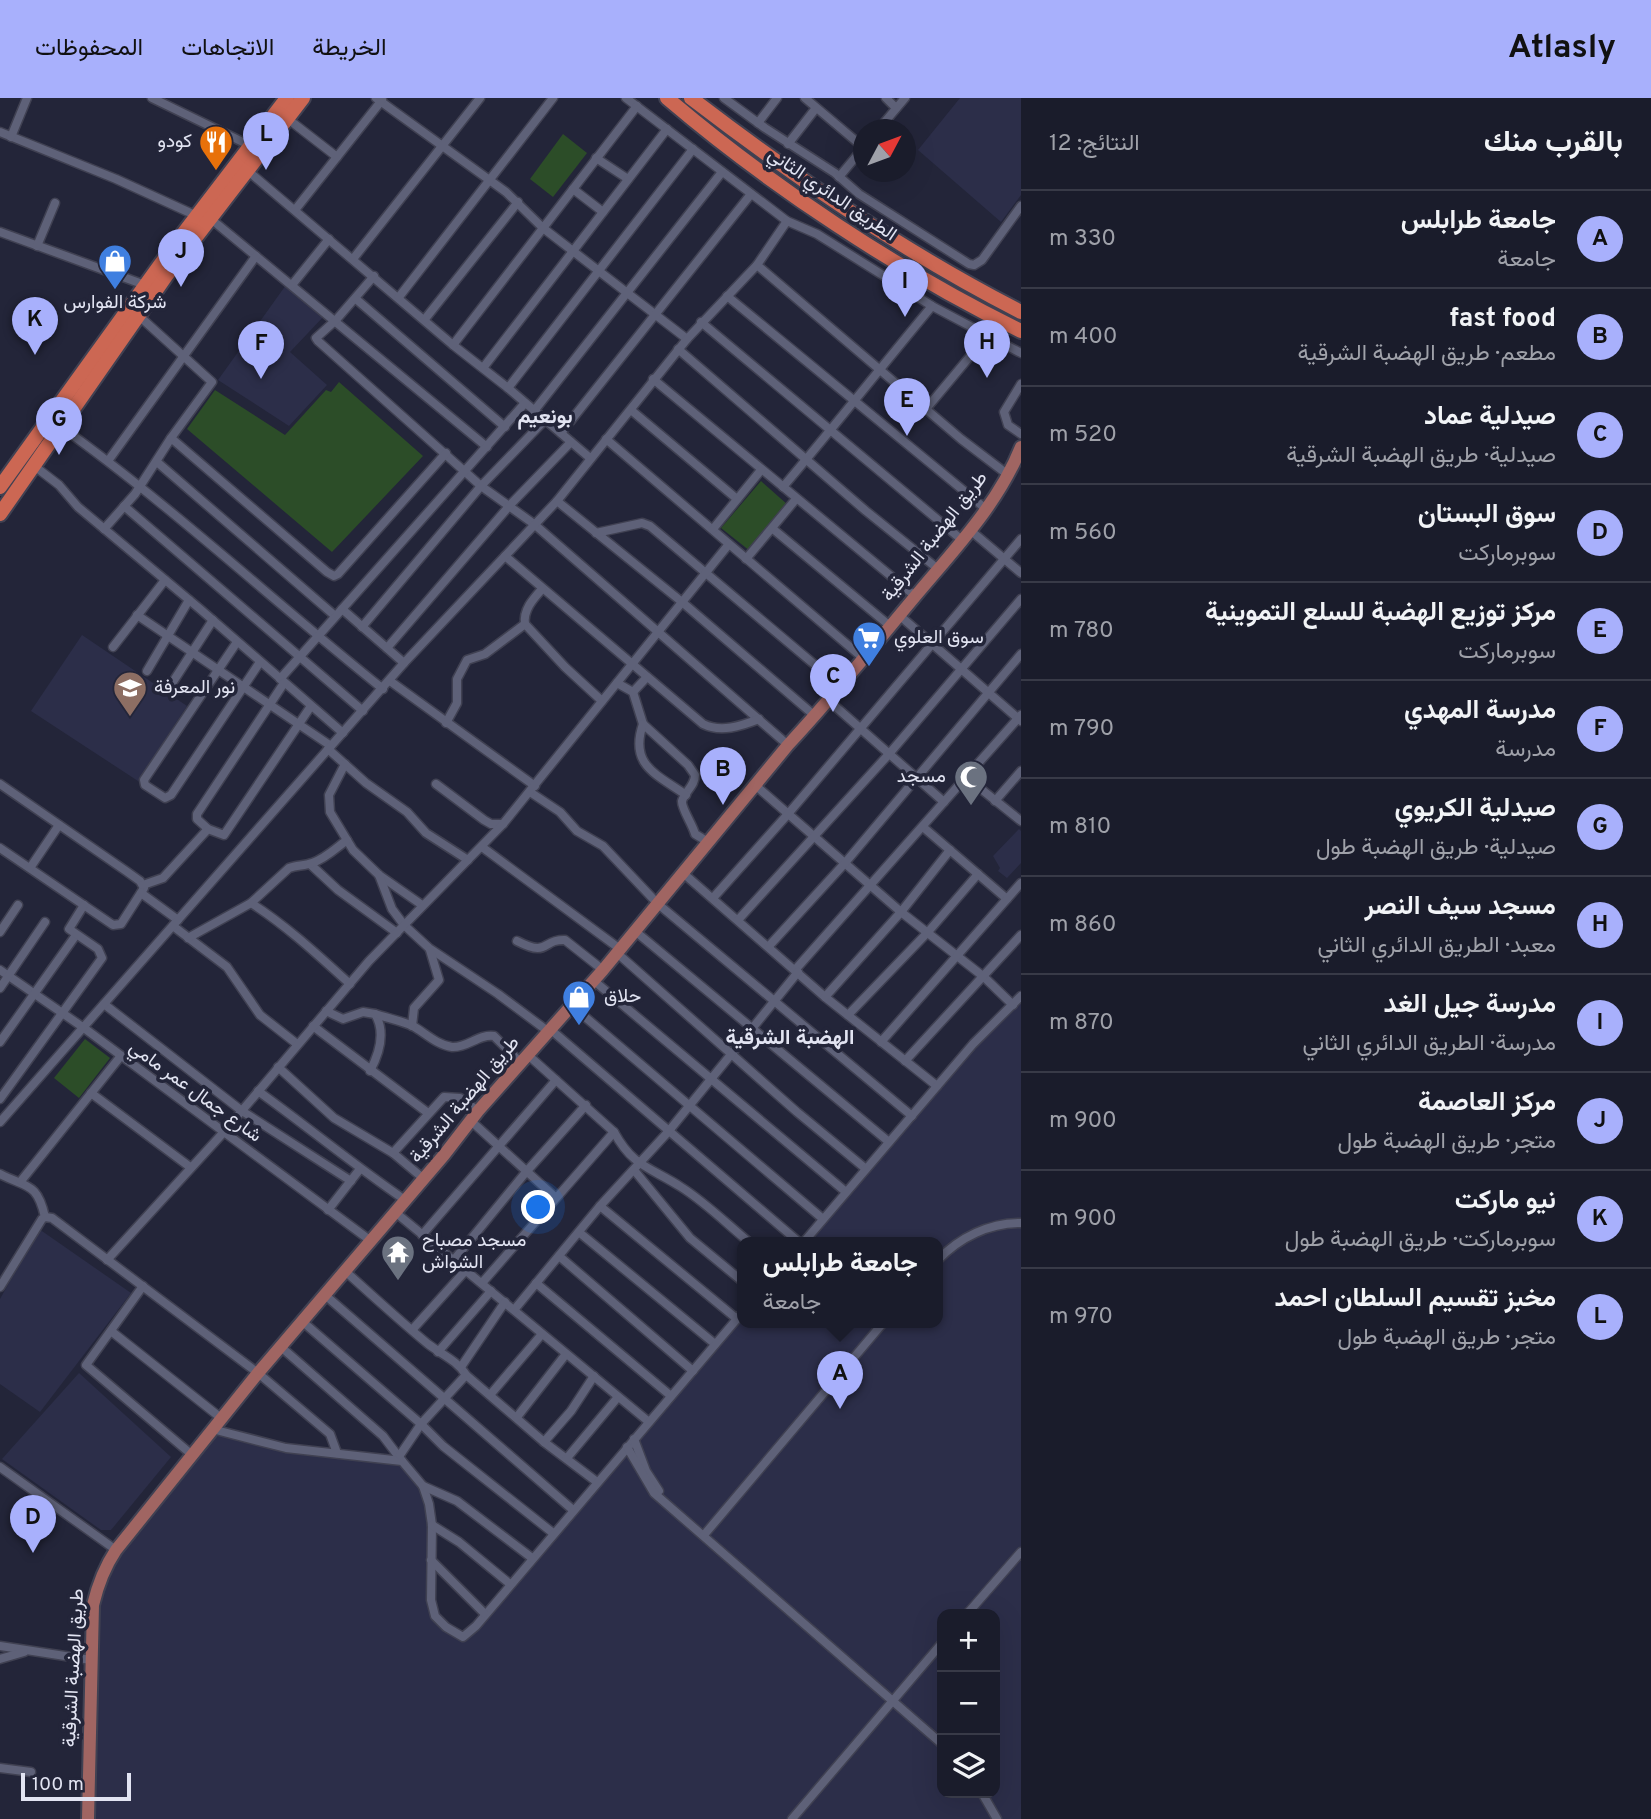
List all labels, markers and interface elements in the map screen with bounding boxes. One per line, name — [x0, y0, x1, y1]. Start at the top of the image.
text: Atlasly — [1508, 28, 1616, 70]
text: المحفوظات — [35, 34, 143, 64]
text: الاتجاهات — [181, 34, 274, 64]
text: الخريطة — [312, 34, 387, 64]
pin: L — [243, 112, 289, 170]
north arrow — [853, 119, 916, 182]
restaurant icon: كودو — [197, 123, 235, 172]
text: بالقرب منك — [1484, 125, 1623, 162]
place label: كودو — [158, 130, 192, 154]
text: النتائج: 12 — [1049, 130, 1140, 159]
street label: الطريق الدائري الثاني — [762, 143, 901, 249]
text: جامعة طرابلس — [1401, 205, 1556, 238]
text: 330 m — [1049, 225, 1116, 254]
text: A — [1592, 225, 1608, 254]
pin: J — [158, 229, 204, 287]
shop icon: شركة الفوارس — [96, 242, 134, 291]
text: جامعة — [1497, 246, 1556, 275]
pin: I — [882, 259, 928, 317]
place label: شركة الفوارس — [64, 291, 166, 315]
pin: K — [12, 297, 58, 355]
text: fast food — [1449, 303, 1556, 336]
pin: H — [964, 320, 1010, 378]
pin: F — [238, 321, 284, 379]
text: 400 m — [1049, 323, 1118, 352]
text: B — [1592, 323, 1608, 352]
text: مطعم · طريق الهضبة الشرقية — [1298, 340, 1556, 369]
pin: E — [884, 378, 930, 436]
pin: G — [36, 397, 82, 455]
text: صيدلية عماد — [1424, 401, 1556, 434]
district label: بونعيم — [517, 404, 573, 431]
text: 520 m — [1049, 421, 1117, 450]
text: C — [1593, 421, 1607, 450]
text: صيدلية · طريق الهضبة الشرقية — [1286, 442, 1556, 471]
street label: طريق الهضبة الشرقية — [877, 467, 993, 607]
text: سوق البستان — [1418, 499, 1556, 532]
text: 560 m — [1049, 519, 1117, 548]
text: D — [1592, 519, 1608, 548]
text: سوبرماركت — [1458, 540, 1556, 569]
text: مركز توزيع الهضبة للسلع التموينية — [1205, 597, 1556, 630]
text: 780 m — [1049, 617, 1114, 646]
text: E — [1593, 617, 1607, 646]
supermarket icon: سوق العلوي — [850, 619, 888, 668]
place label: سوق العلوي — [894, 626, 984, 652]
text: سوبرماركت — [1458, 638, 1556, 667]
pin: C — [810, 654, 856, 712]
school or university icon: نور المعرفة — [111, 669, 149, 718]
place label: نور المعرفة — [154, 676, 235, 700]
text: مدرسة المهدي — [1404, 695, 1556, 728]
text: 790 m — [1049, 715, 1114, 744]
text: F — [1593, 715, 1607, 744]
text: مدرسة — [1495, 736, 1556, 765]
pin: B — [700, 747, 746, 805]
mosque icon: مسجد — [952, 758, 990, 807]
place label: مسجد — [897, 765, 946, 789]
text: صيدلية الكريوي — [1394, 793, 1556, 826]
text: 810 m — [1049, 813, 1111, 842]
text: G — [1592, 813, 1608, 842]
text: صيدلية · طريق الهضبة طول — [1316, 834, 1556, 863]
text: مسجد سيف النصر — [1365, 891, 1556, 924]
text: 860 m — [1049, 911, 1116, 940]
text: H — [1592, 911, 1608, 940]
text: معبد · الطريق الدائري الثاني — [1318, 932, 1556, 961]
shop icon: حلاق — [560, 978, 598, 1027]
place label: حلاق — [604, 985, 641, 1009]
text: مدرسة جيل الغد — [1384, 989, 1556, 1022]
text: 870 m — [1049, 1009, 1114, 1038]
text: I — [1597, 1009, 1603, 1038]
district label: الهضبة الشرقية — [726, 1025, 854, 1052]
text: مدرسة · الطريق الدائري الثاني — [1303, 1030, 1556, 1059]
street label: طريق الهضبة الشرقية — [405, 1031, 525, 1169]
street label: شارع جمال عمر مامي — [123, 1036, 266, 1150]
text: مركز العاصمة — [1418, 1087, 1556, 1120]
text: 900 m — [1049, 1107, 1117, 1136]
text: J — [1594, 1107, 1606, 1136]
text: متجر · طريق الهضبة طول — [1338, 1128, 1556, 1157]
text: نيو ماركت — [1455, 1185, 1556, 1218]
your location — [521, 1190, 555, 1224]
text: 900 m — [1049, 1205, 1117, 1234]
text: K — [1592, 1205, 1608, 1234]
text: سوبرماركت · طريق الهضبة طول — [1285, 1226, 1556, 1255]
place label: مسجد مصباح الشواش — [422, 1229, 526, 1275]
temple icon: مسجد مصباح الشواش — [379, 1233, 417, 1282]
popup — [737, 1237, 943, 1328]
text: جامعة طرابلس — [762, 1248, 918, 1281]
text: مخبز تقسيم السلطان احمد — [1274, 1283, 1556, 1316]
text: جامعة — [762, 1289, 821, 1318]
text: 970 m — [1049, 1303, 1113, 1332]
text: L — [1593, 1303, 1607, 1332]
text: متجر · طريق الهضبة طول — [1338, 1324, 1556, 1353]
pin: A — [817, 1351, 863, 1409]
pin: D — [10, 1495, 56, 1553]
street label: طريق الهضبة الشرقية — [58, 1588, 90, 1748]
map controls — [937, 1609, 1000, 1798]
button: + — [937, 1609, 1000, 1672]
button: − — [937, 1672, 1000, 1735]
button: layers — [937, 1735, 1000, 1798]
scale bar — [21, 1770, 131, 1802]
text: 100 m — [32, 1773, 84, 1797]

